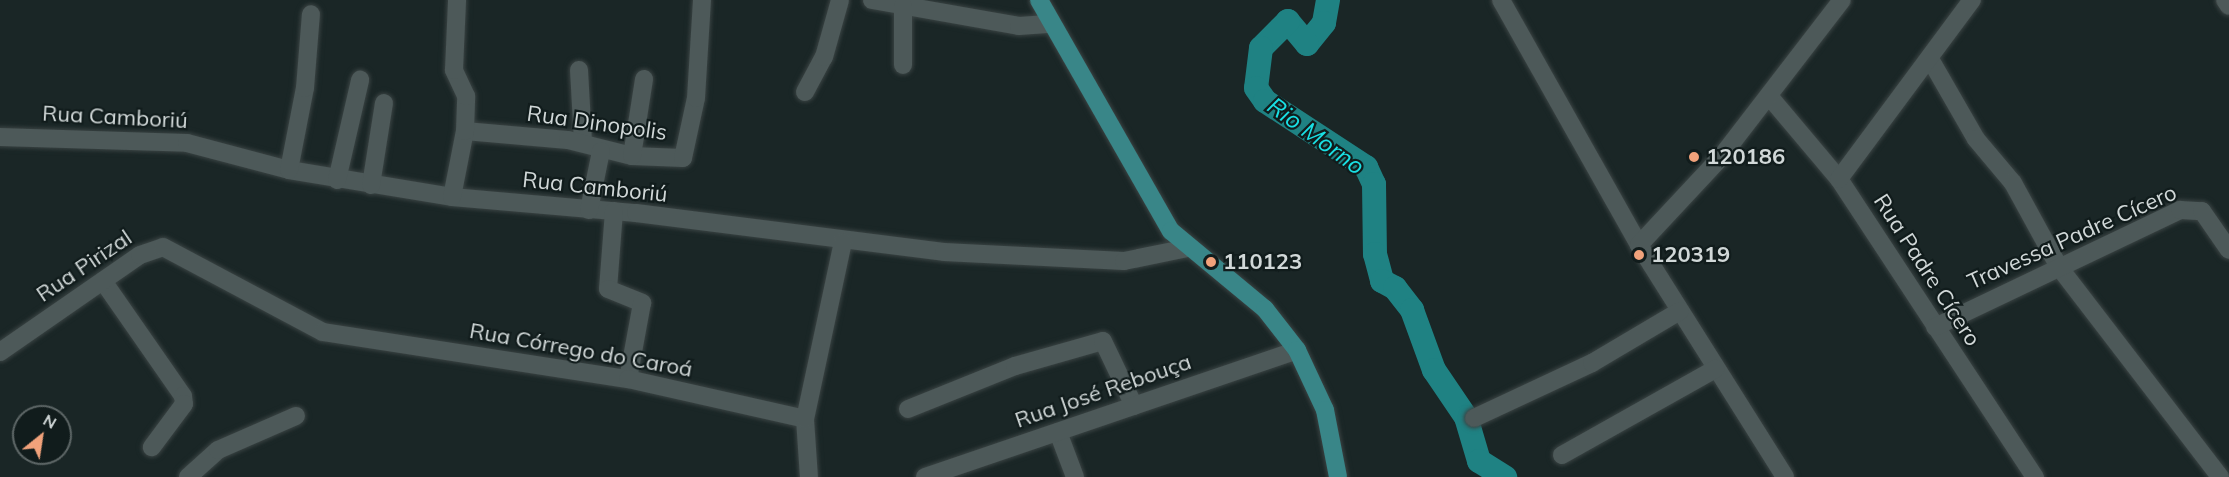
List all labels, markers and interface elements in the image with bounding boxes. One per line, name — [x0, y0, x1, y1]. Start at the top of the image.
water label: Rio Morno — [1262, 91, 1370, 181]
street label: Rua Camboriú — [42, 100, 188, 134]
street label: Rua Dinopolis — [525, 100, 669, 146]
place label: 120186 — [1706, 144, 1785, 170]
marker: 120186 — [1687, 150, 1701, 164]
street label: Rua Camboriú — [521, 166, 669, 208]
street label: Travessa Padre Cícero — [1963, 179, 2181, 295]
street label: Rua Padre Cícero — [1868, 189, 1986, 351]
street label: Rua Pirizal — [31, 224, 137, 308]
place label: 120319 — [1651, 242, 1730, 268]
marker: 120319 — [1632, 248, 1646, 262]
place label: 110123 — [1223, 249, 1302, 275]
marker: 110123 — [1204, 255, 1218, 269]
street label: Rua Córrego do Caroá — [467, 317, 695, 383]
street label: Rua José Rebouça — [1011, 348, 1195, 434]
north arrow — [12, 405, 72, 465]
text: N — [40, 409, 60, 433]

